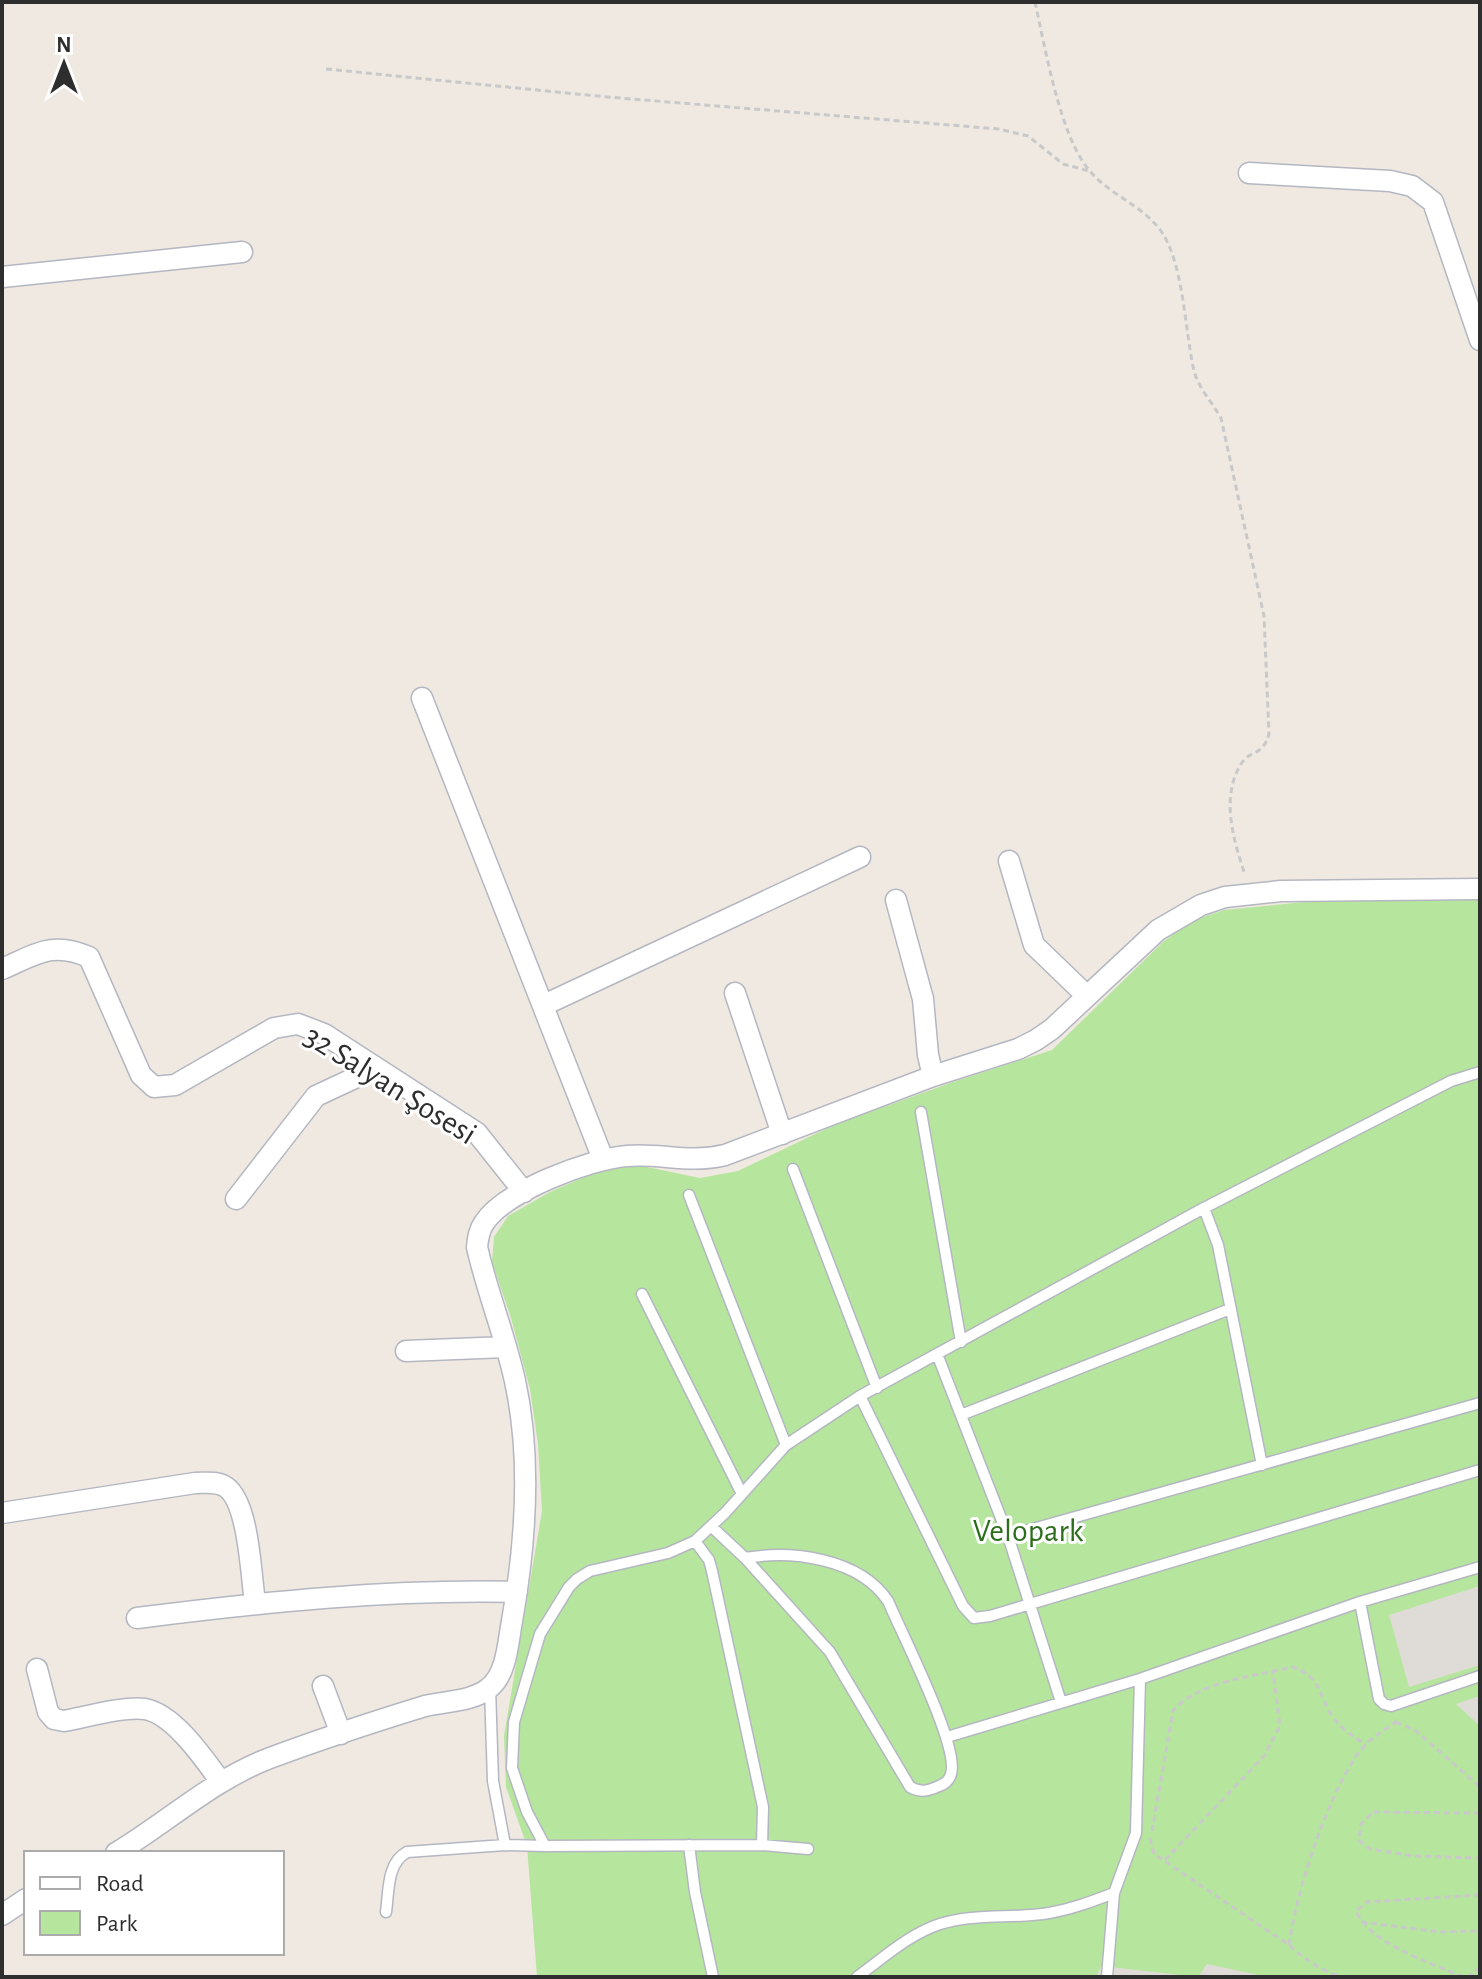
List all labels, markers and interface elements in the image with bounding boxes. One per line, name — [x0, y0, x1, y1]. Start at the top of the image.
north arrow — [24, 24, 104, 104]
text: N — [56, 34, 72, 56]
street label: 32 Salyan Şosesi — [299, 1019, 482, 1150]
park label: Velopark — [973, 1515, 1084, 1547]
legend — [24, 1851, 284, 1955]
text: Road — [96, 1872, 144, 1896]
text: Park — [96, 1912, 137, 1936]

